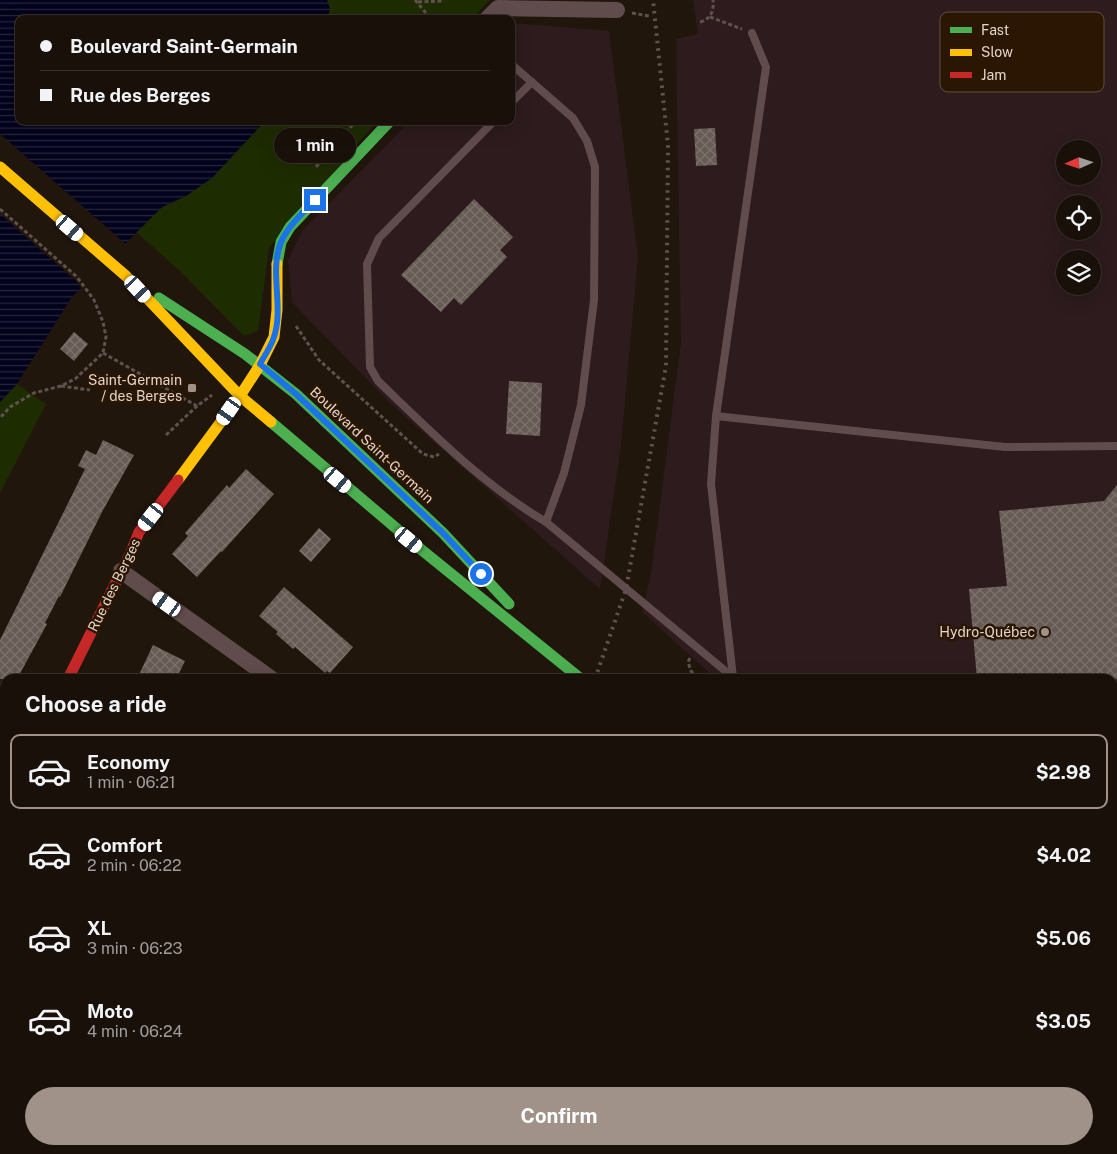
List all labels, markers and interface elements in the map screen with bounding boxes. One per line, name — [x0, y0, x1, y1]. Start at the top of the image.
legend — [940, 12, 1104, 92]
text: Fast — [981, 22, 1009, 38]
text: Boulevard Saint-Germain — [70, 35, 298, 57]
text: Slow — [981, 44, 1013, 60]
text: Jam — [981, 67, 1006, 83]
text: Rue des Berges — [70, 84, 211, 106]
callout: 1 min — [274, 128, 356, 162]
text: 1 min — [296, 136, 334, 155]
north arrow — [1056, 140, 1101, 185]
map controls — [1056, 140, 1101, 295]
route end — [304, 189, 326, 211]
button: locate — [1056, 195, 1101, 240]
car — [53, 212, 86, 244]
button: layers — [1056, 250, 1101, 295]
car — [122, 273, 153, 305]
place label: Saint-Germain / des Berges — [88, 372, 182, 404]
marker: Saint-Germain / des Berges — [186, 382, 198, 394]
street label: Boulevard Saint-Germain — [307, 384, 437, 506]
car — [214, 394, 243, 428]
car — [321, 465, 354, 495]
car — [135, 501, 166, 533]
car — [392, 525, 425, 555]
street label: Rue des Berges — [85, 536, 143, 634]
route start — [470, 563, 492, 585]
car — [150, 589, 183, 619]
place label: Hydro-Québec — [939, 624, 1035, 640]
marker: Hydro-Québec — [1039, 626, 1051, 638]
text: Choose a ride — [25, 691, 167, 717]
icon: car — [27, 749, 72, 794]
text: Economy — [87, 751, 170, 773]
text: $2.98 — [1036, 761, 1091, 783]
text: 1 min · 06:21 — [87, 773, 176, 792]
icon: car — [27, 832, 72, 877]
text: Comfort — [87, 834, 163, 856]
text: $4.02 — [1036, 844, 1091, 866]
text: 2 min · 06:22 — [87, 856, 182, 875]
icon: car — [27, 915, 72, 960]
text: XL — [87, 917, 112, 939]
text: $5.06 — [1035, 927, 1091, 949]
text: 3 min · 06:23 — [87, 939, 183, 958]
icon: car — [27, 998, 72, 1043]
text: Moto — [87, 1000, 133, 1022]
text: $3.05 — [1035, 1010, 1091, 1032]
text: 4 min · 06:24 — [87, 1022, 183, 1041]
button: Confirm — [25, 1087, 1093, 1145]

